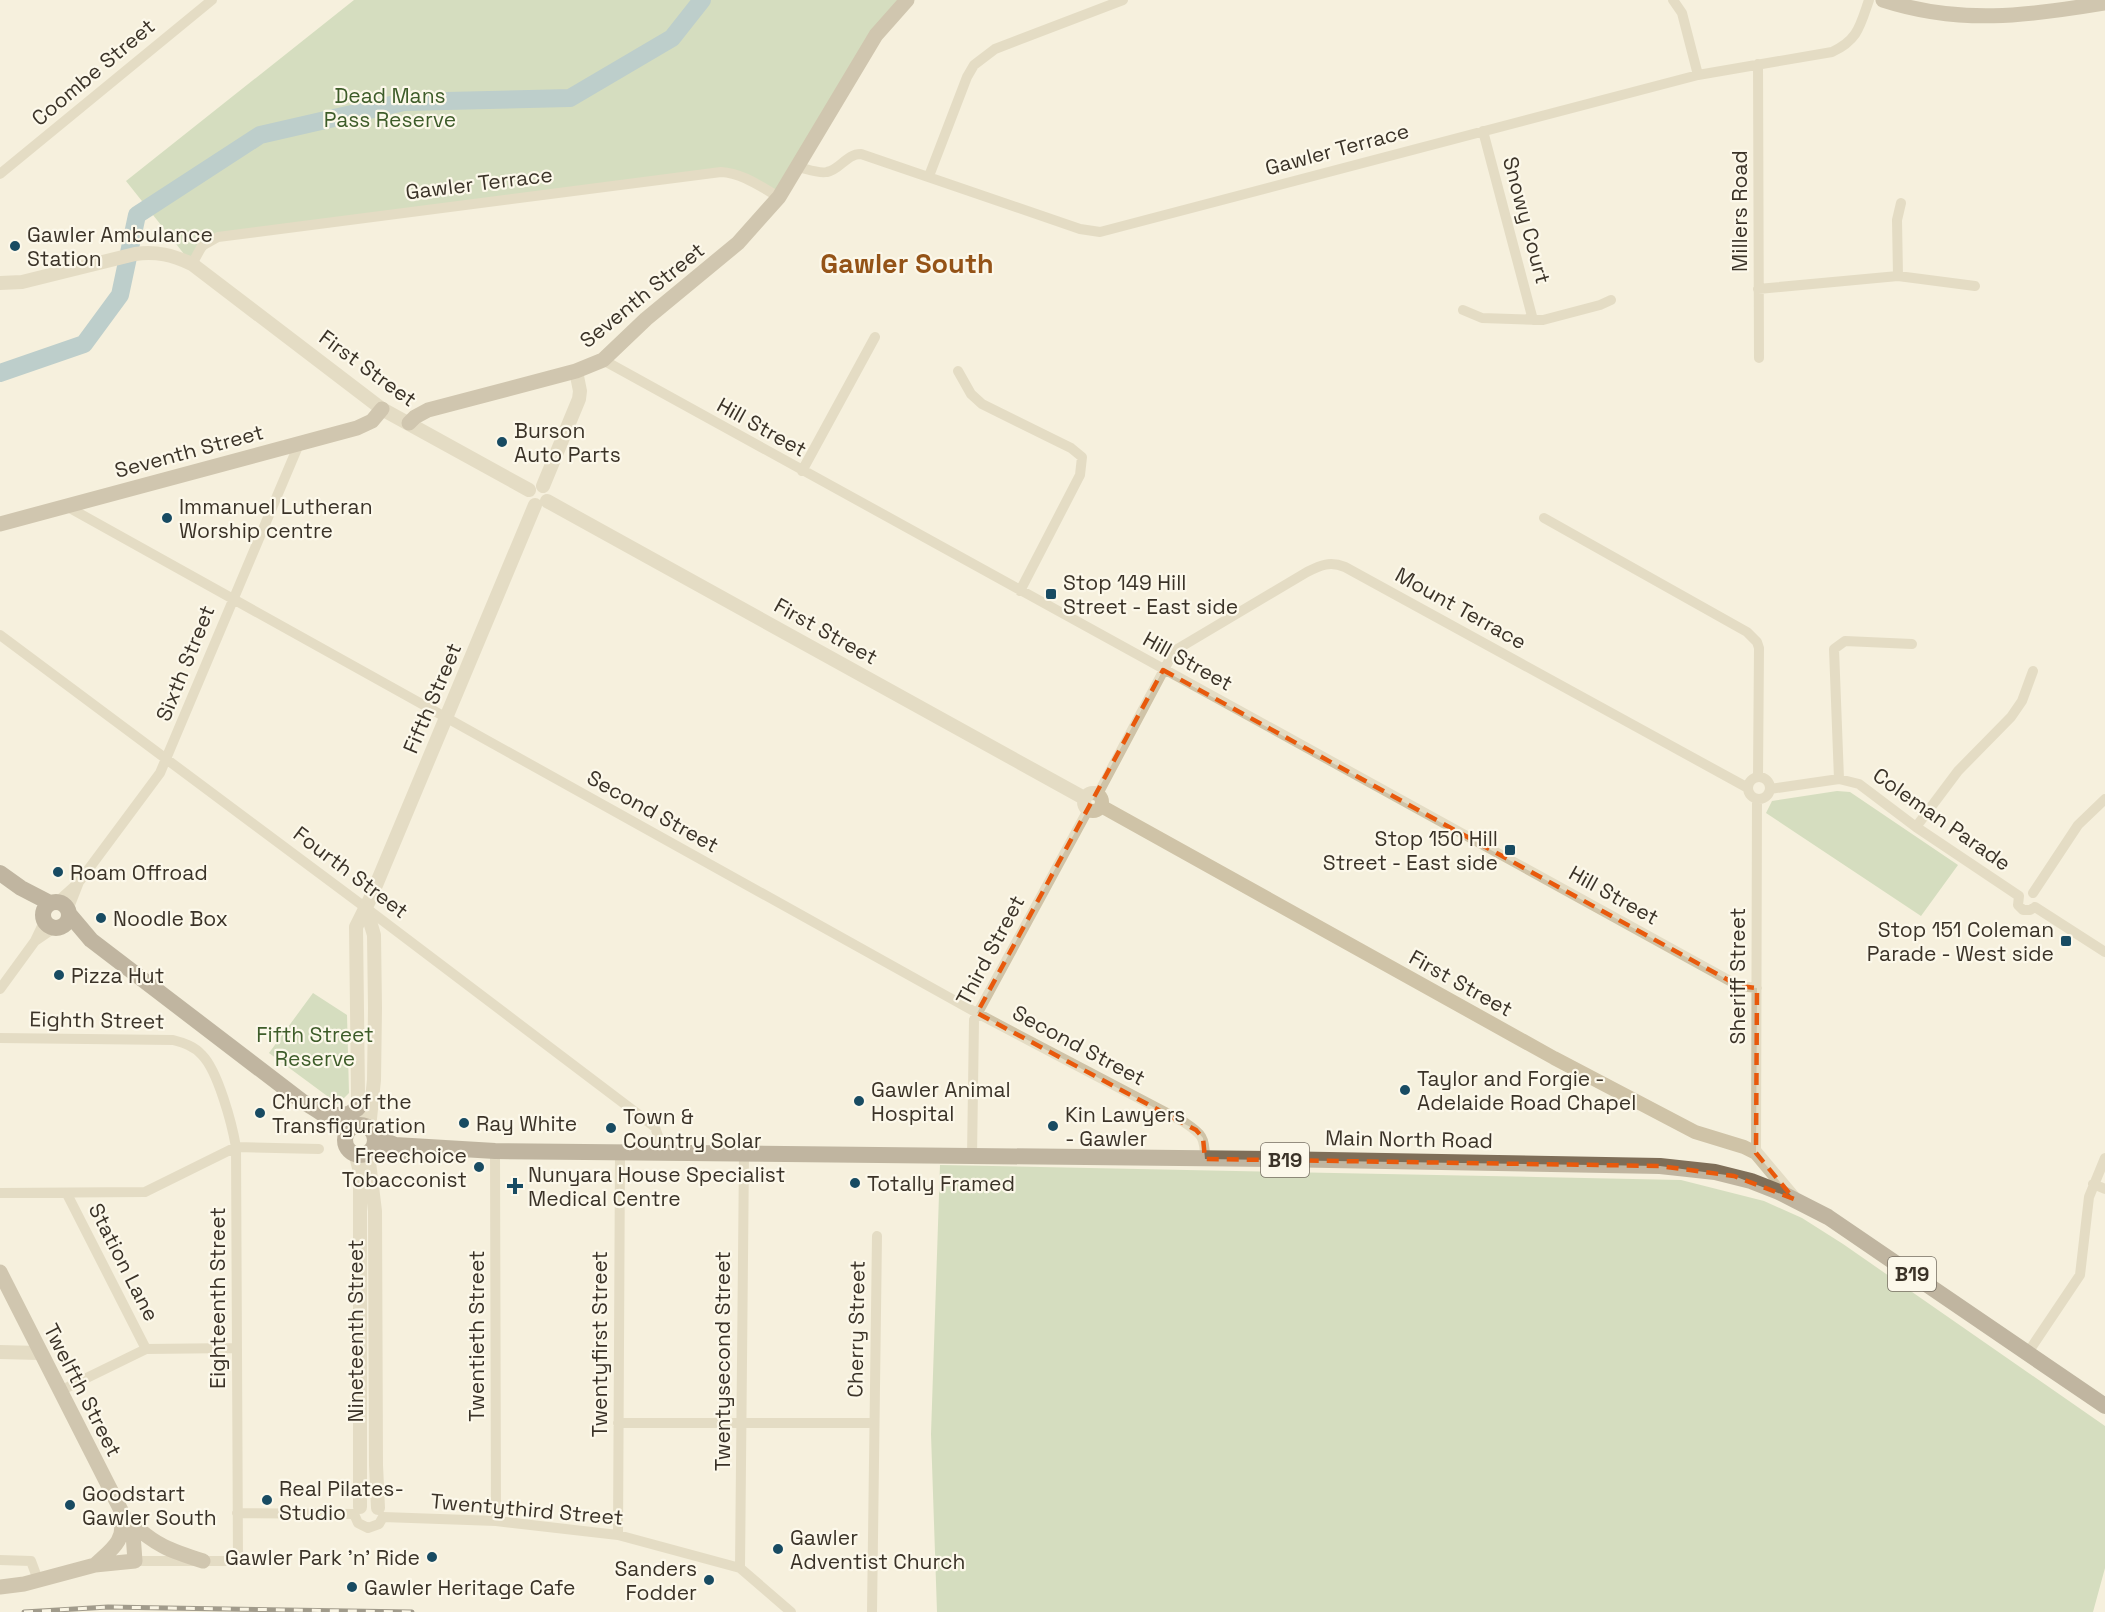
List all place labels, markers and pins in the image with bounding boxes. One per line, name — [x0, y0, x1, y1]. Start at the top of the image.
place label: Gawler Ambulance Station — [27, 221, 213, 272]
marker: Gawler Ambulance Station — [8, 239, 22, 253]
place label: Burson Auto Parts — [514, 417, 621, 468]
marker: Burson Auto Parts — [495, 435, 509, 449]
place label: Immanuel Lutheran Worship centre — [179, 493, 373, 544]
marker: Immanuel Lutheran Worship centre — [160, 511, 174, 525]
place label: Stop 149 Hill Street - East side — [1063, 569, 1238, 620]
marker: Stop 149 Hill Street - East side — [1044, 587, 1058, 601]
place label: Stop 150 Hill Street - East side — [1323, 825, 1498, 876]
marker: Stop 150 Hill Street - East side — [1503, 843, 1517, 857]
place label: Roam Offroad — [70, 859, 208, 886]
marker: Roam Offroad — [51, 865, 65, 879]
place label: Noodle Box — [113, 905, 228, 932]
marker: Noodle Box — [94, 911, 108, 925]
place label: Stop 151 Coleman Parade - West side — [1867, 916, 2054, 967]
marker: Stop 151 Coleman Parade - West side — [2059, 934, 2073, 948]
place label: Pizza Hut — [71, 962, 164, 989]
marker: Pizza Hut — [52, 968, 66, 982]
place label: Taylor and Forgie - Adelaide Road Chapel — [1417, 1065, 1636, 1116]
place label: Gawler Animal Hospital — [871, 1076, 1011, 1127]
marker: Taylor and Forgie - Adelaide Road Chapel — [1398, 1083, 1412, 1097]
place label: Church of the Transfiguration — [272, 1088, 426, 1139]
marker: Gawler Animal Hospital — [852, 1094, 866, 1108]
place label: Kin Lawyers - Gawler — [1065, 1101, 1185, 1152]
place label: Town & Country Solar — [623, 1103, 762, 1154]
marker: Church of the Transfiguration — [253, 1106, 267, 1120]
place label: Ray White — [476, 1110, 577, 1137]
marker: Ray White — [457, 1116, 471, 1130]
marker: Kin Lawyers - Gawler — [1046, 1119, 1060, 1133]
marker: Town & Country Solar — [604, 1121, 618, 1135]
place label: Freechoice Tobacconist — [342, 1142, 467, 1193]
marker: Freechoice Tobacconist — [472, 1160, 486, 1174]
place label: Nunyara House Specialist Medical Centre — [528, 1161, 785, 1212]
place label: Totally Framed — [867, 1170, 1015, 1197]
marker: Totally Framed — [848, 1176, 862, 1190]
marker: Nunyara House Specialist Medical Centre — [506, 1177, 524, 1195]
place label: Real Pilates- Studio — [279, 1475, 404, 1526]
place label: Goodstart Gawler South — [82, 1480, 217, 1531]
marker: Real Pilates- Studio — [260, 1493, 274, 1507]
marker: Goodstart Gawler South — [63, 1498, 77, 1512]
place label: Gawler Adventist Church — [790, 1524, 965, 1575]
marker: Gawler Adventist Church — [771, 1542, 785, 1556]
place label: Gawler Park 'n' Ride — [225, 1544, 420, 1571]
marker: Gawler Park 'n' Ride — [425, 1550, 439, 1564]
place label: Sanders Fodder — [614, 1555, 697, 1606]
marker: Sanders Fodder — [702, 1573, 716, 1587]
place label: Gawler Heritage Cafe — [364, 1574, 576, 1601]
marker: Gawler Heritage Cafe — [345, 1580, 359, 1594]

